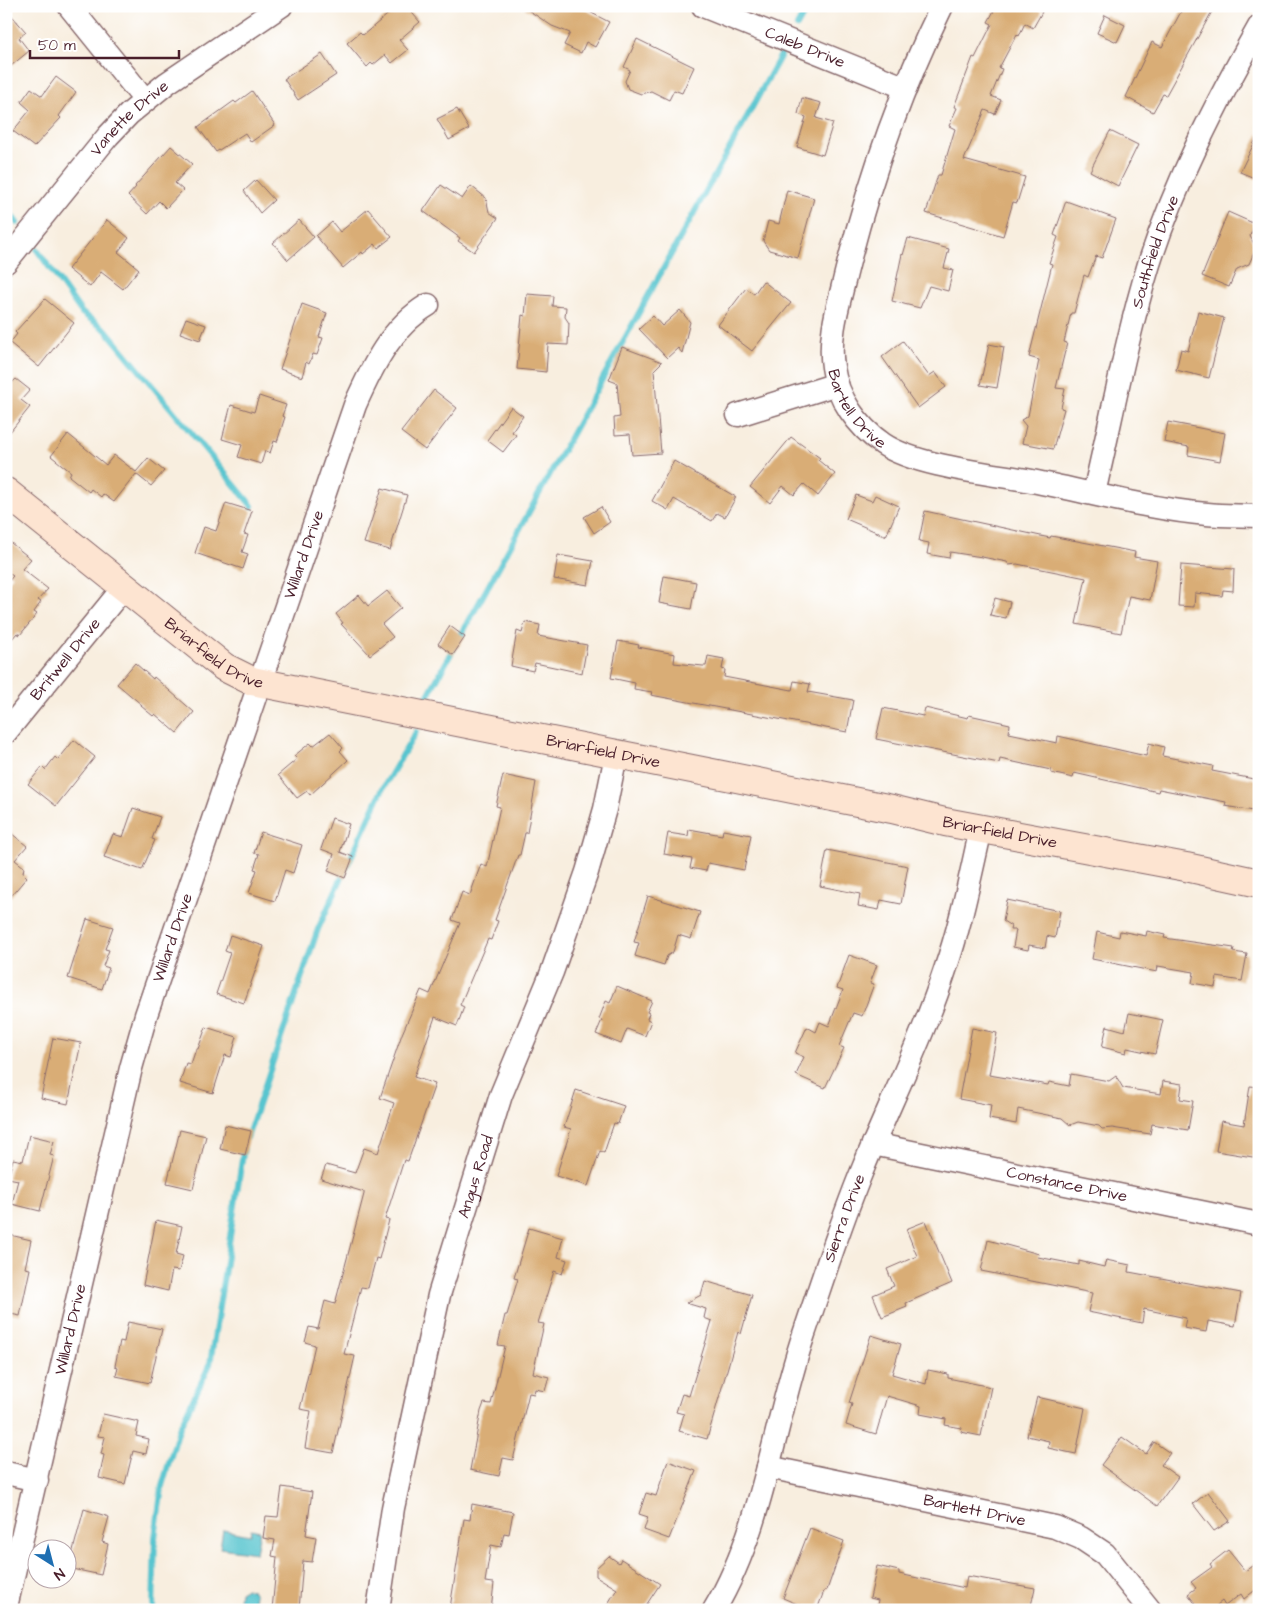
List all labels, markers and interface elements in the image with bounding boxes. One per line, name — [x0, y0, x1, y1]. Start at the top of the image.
street label: Caleb Drive — [762, 21, 849, 73]
scale bar — [30, 28, 179, 60]
text: 50 m — [38, 35, 76, 56]
street label: Vanette Drive — [85, 75, 174, 161]
street label: Southfield Drive — [1126, 192, 1185, 311]
street label: Bartell Drive — [822, 367, 891, 454]
street label: Willard Drive — [278, 507, 329, 602]
street label: Briarfield Drive — [160, 612, 265, 694]
street label: Britwell Drive — [25, 613, 106, 705]
street label: Briarfield Drive — [544, 729, 662, 773]
street label: Briarfield Drive — [941, 811, 1059, 854]
street label: Willard Drive — [147, 890, 198, 985]
street label: Angus Road — [453, 1132, 499, 1221]
street label: Constance Drive — [1005, 1161, 1130, 1207]
street label: Sierra Drive — [818, 1170, 871, 1265]
street label: Willard Drive — [49, 1281, 92, 1377]
street label: Bartlett Drive — [921, 1489, 1028, 1532]
north arrow — [28, 1538, 78, 1588]
text: N — [49, 1563, 68, 1585]

